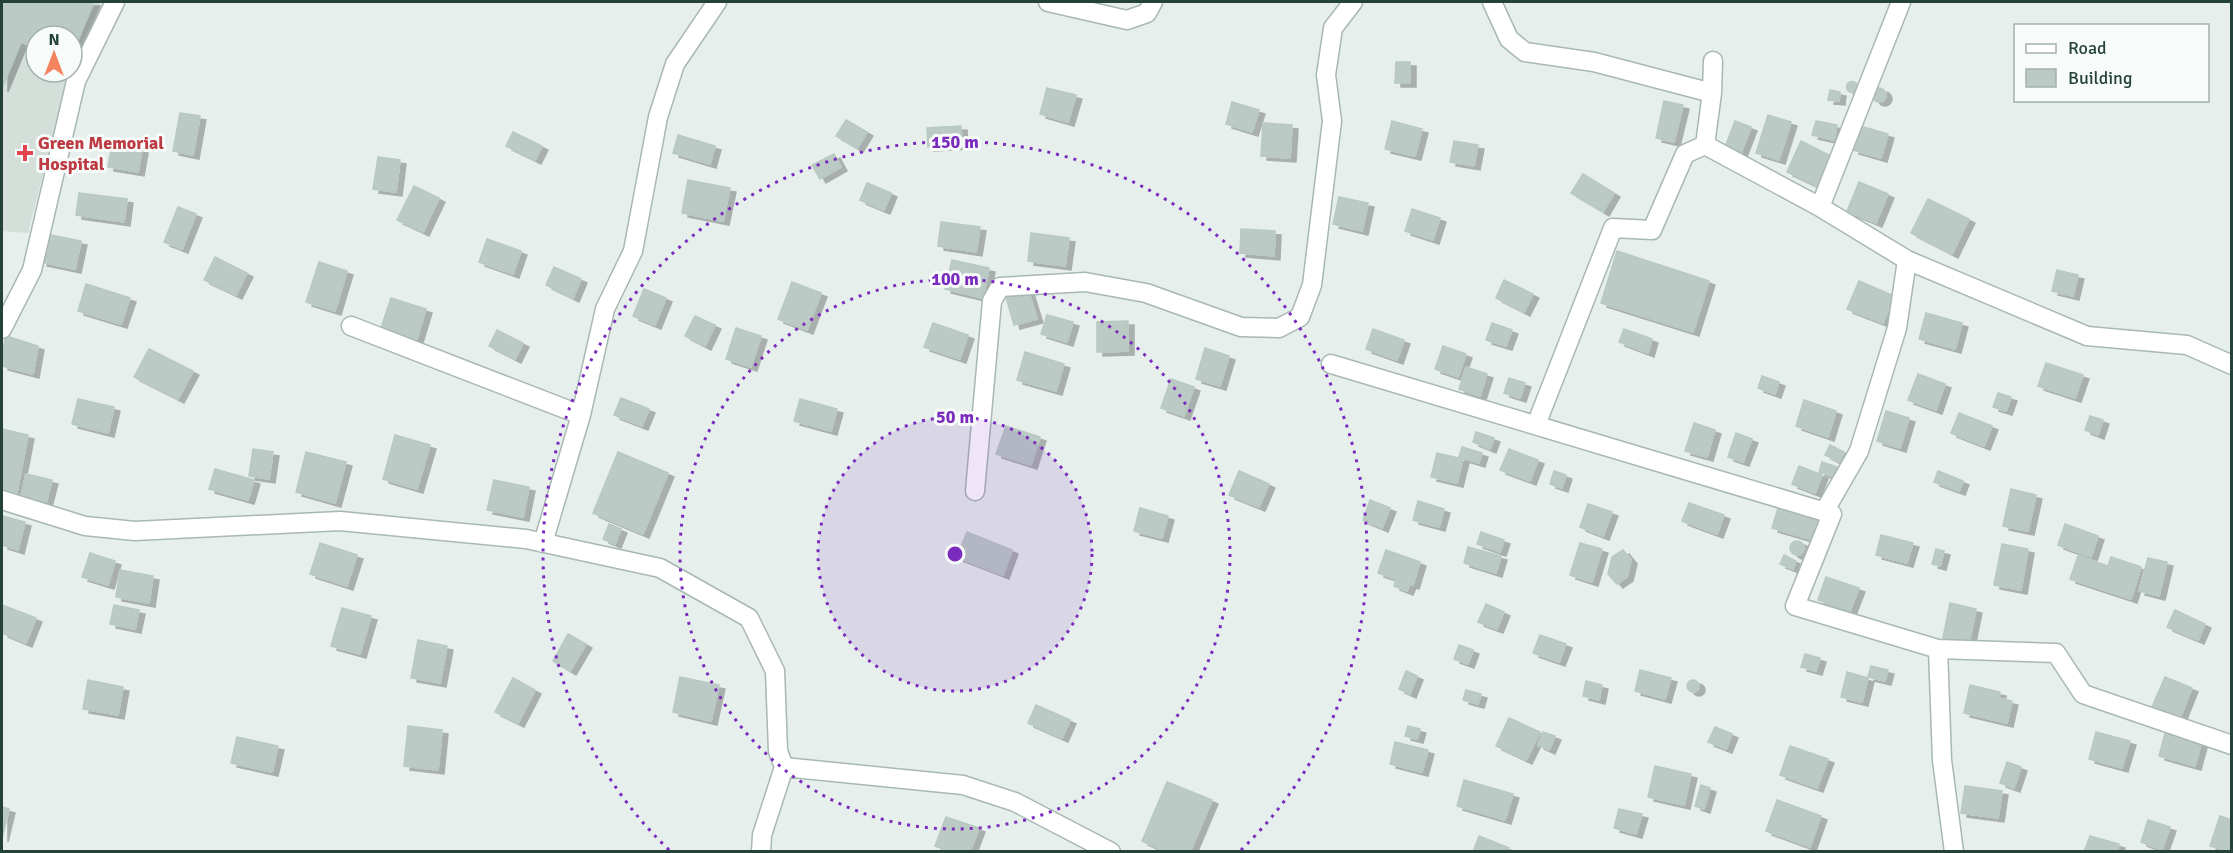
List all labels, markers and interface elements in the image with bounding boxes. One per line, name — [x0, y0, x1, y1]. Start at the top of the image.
north arrow — [24, 24, 84, 84]
legend — [2014, 24, 2209, 102]
text: N — [48, 30, 60, 50]
text: Road — [2068, 37, 2107, 59]
text: Building — [2068, 67, 2132, 89]
text: 150 m — [931, 131, 979, 153]
place label: Green Memorial Hospital — [38, 132, 164, 175]
marker: Green Memorial Hospital — [16, 144, 34, 162]
text: 100 m — [931, 268, 979, 290]
text: 50 m — [936, 406, 974, 428]
centre of rings — [945, 544, 965, 564]

